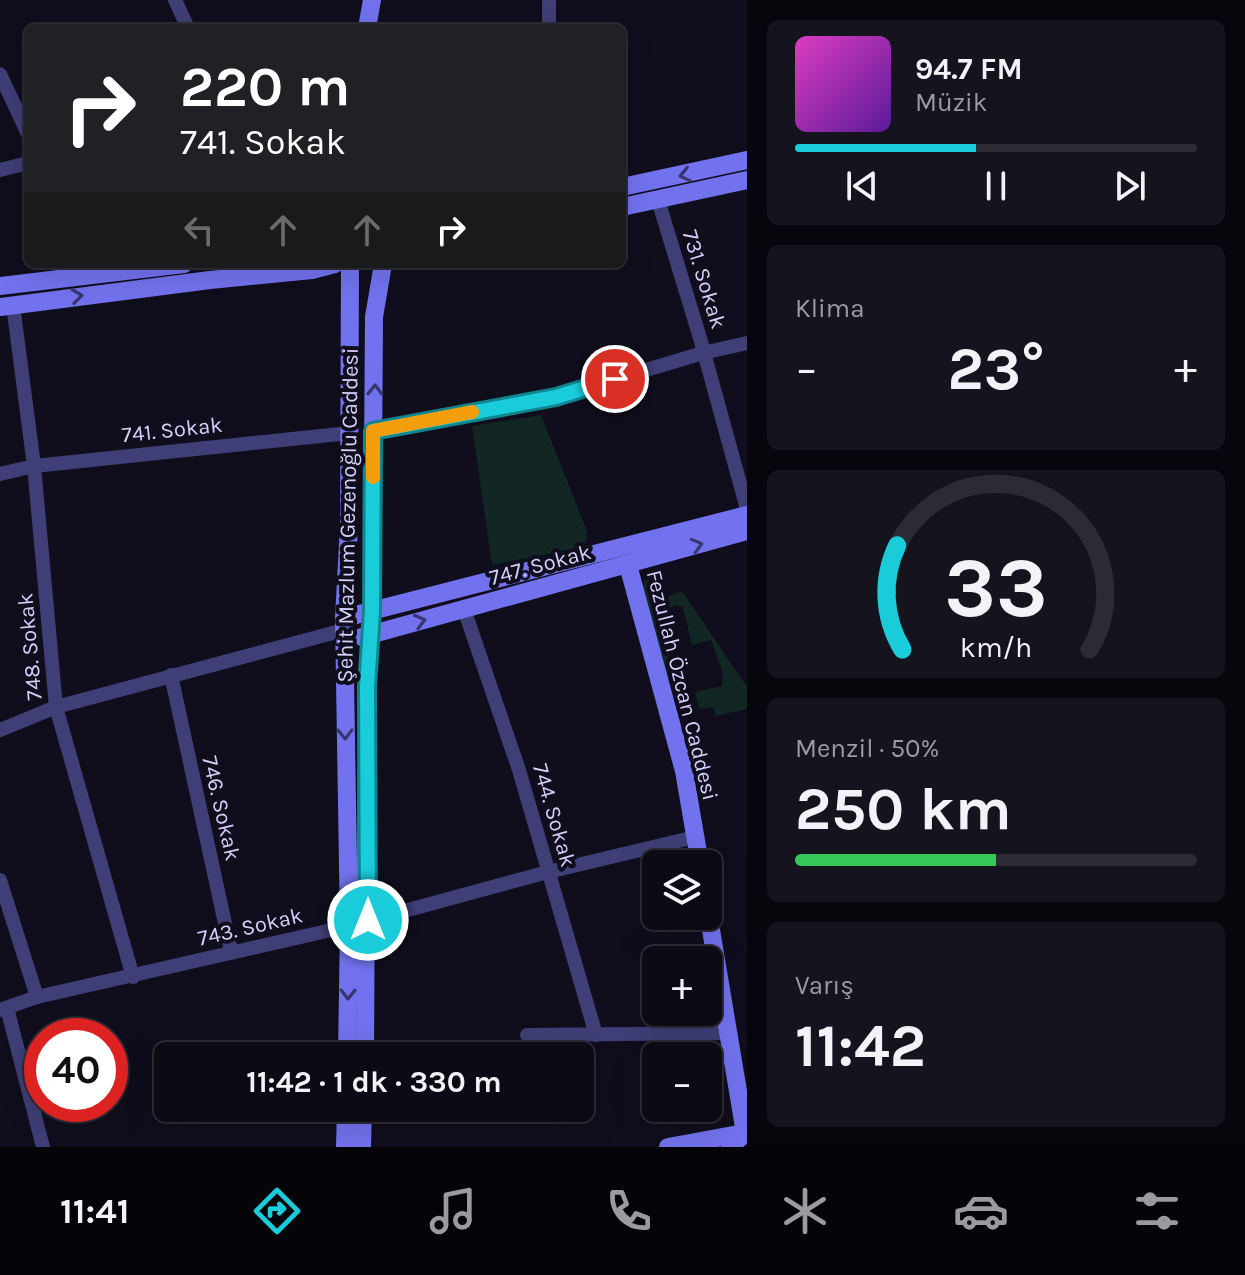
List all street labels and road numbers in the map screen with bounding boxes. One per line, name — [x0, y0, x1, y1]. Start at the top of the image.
street label: 731. Sokak — [677, 227, 731, 332]
street label: Şehit Mazlum Gezenoğlu Caddesi — [332, 347, 364, 683]
street label: 741. Sokak — [120, 412, 224, 448]
street label: 747. Sokak — [487, 539, 594, 591]
street label: Fezullah Özcan Caddesi — [641, 567, 723, 803]
street label: 748. Sokak — [12, 592, 48, 702]
street label: 746. Sokak — [196, 753, 246, 863]
street label: 744. Sokak — [527, 761, 581, 870]
street label: 743. Sokak — [195, 902, 305, 952]

